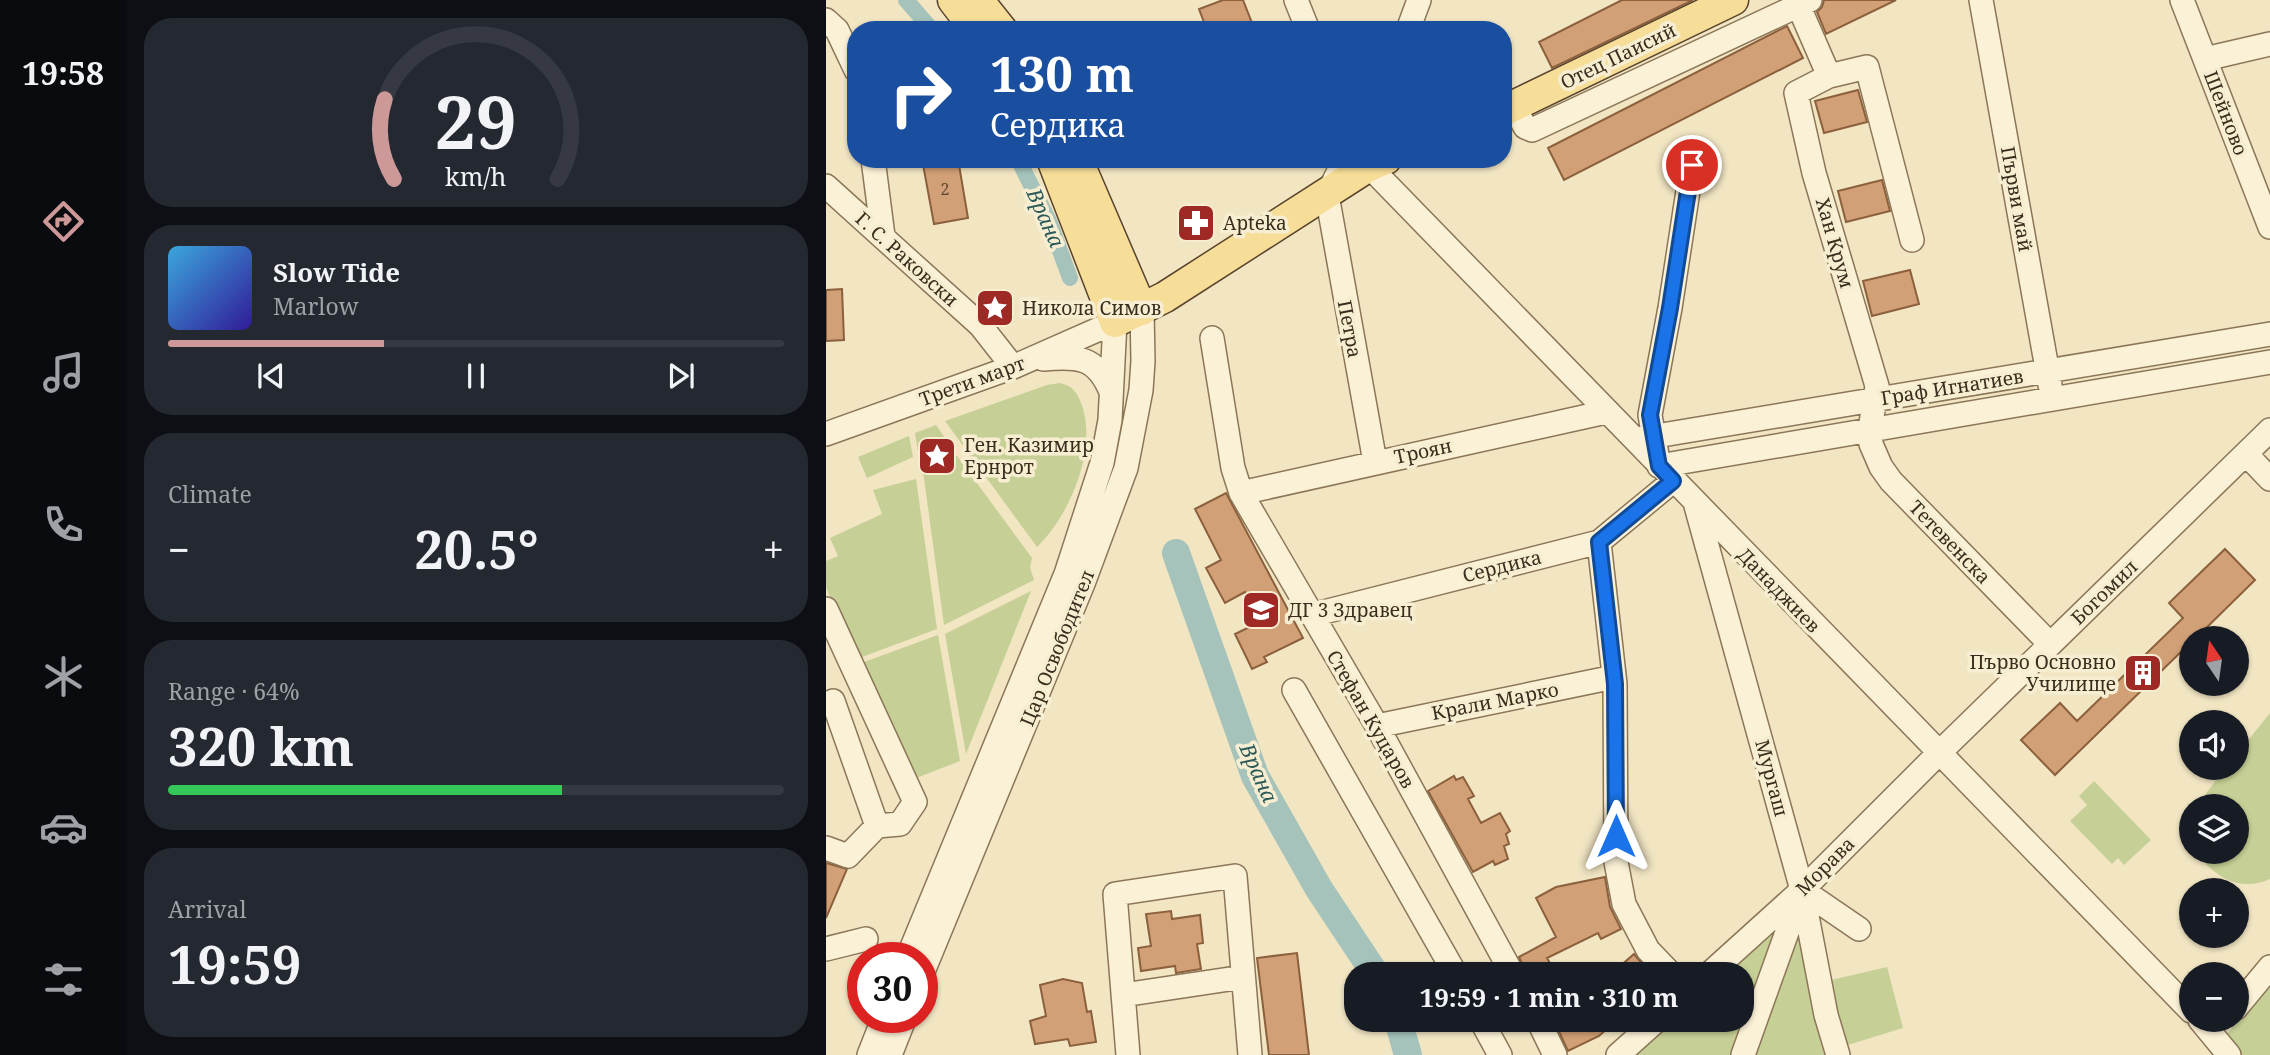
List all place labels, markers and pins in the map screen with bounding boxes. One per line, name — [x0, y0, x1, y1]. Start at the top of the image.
pin — [1662, 135, 1722, 195]
pharmacy icon: Apteka — [1175, 202, 1217, 244]
place label: Apteka — [1223, 210, 1287, 236]
place icon: Никола Симов — [974, 287, 1016, 329]
place label: Никола Симов — [1022, 295, 1161, 321]
place label: Ген. Казимир Ернрот — [964, 432, 1094, 480]
place icon: Ген. Казимир Ернрот — [916, 435, 958, 477]
school or university icon: ДГ 3 Здравец — [1240, 589, 1282, 631]
place label: ДГ 3 Здравец — [1288, 597, 1412, 623]
place label: Първо Основно Училище — [1969, 649, 2116, 697]
building icon: Първо Основно Училище — [2122, 652, 2164, 694]

